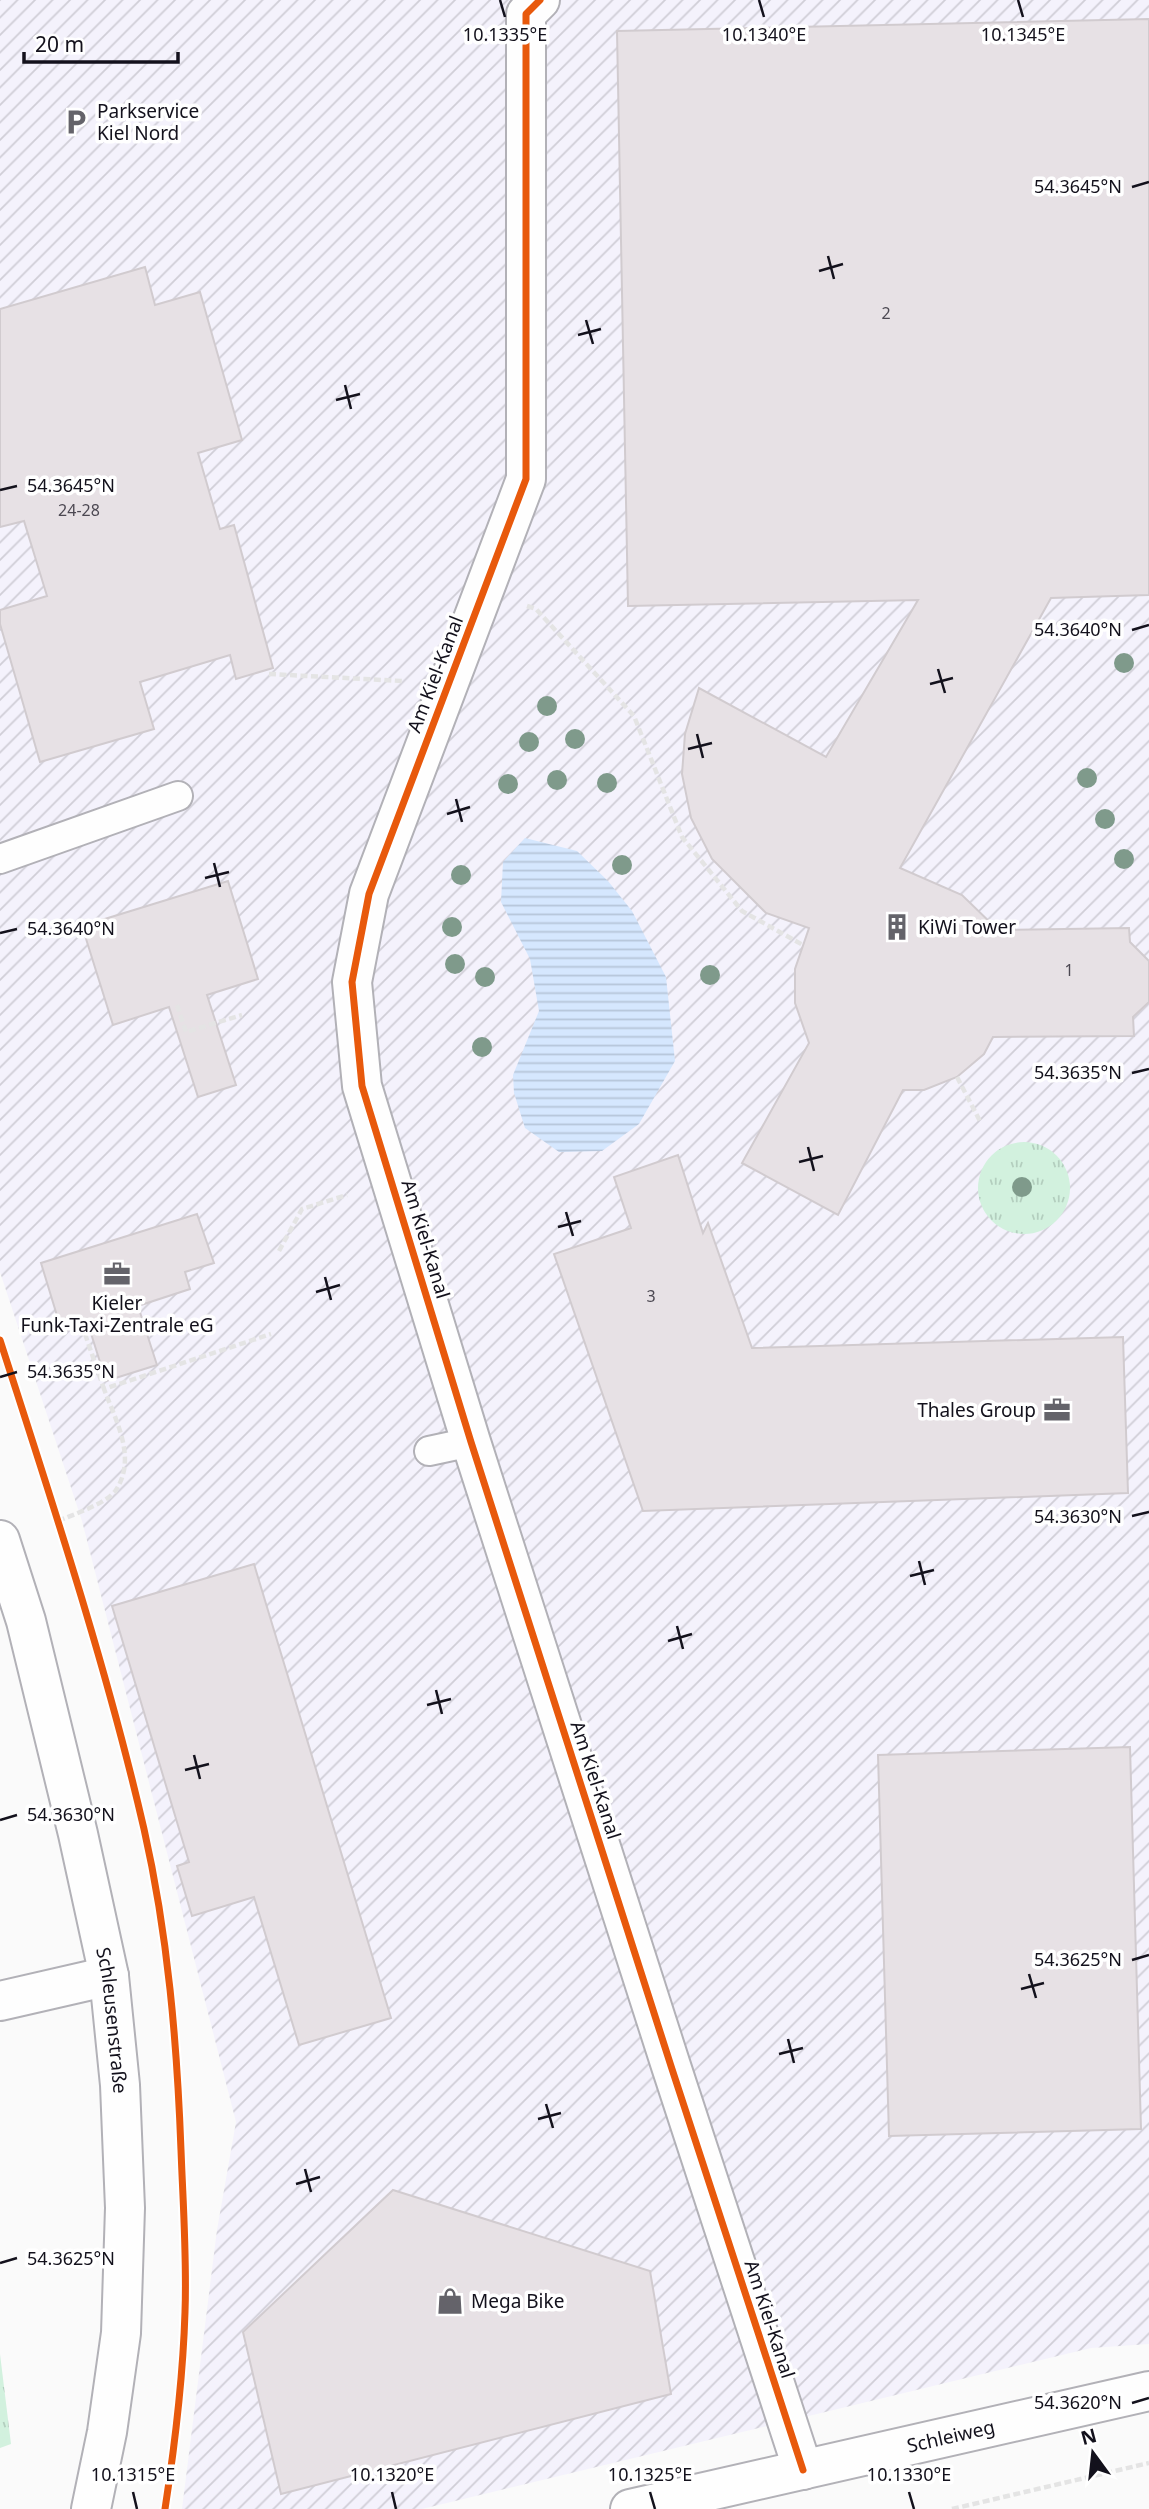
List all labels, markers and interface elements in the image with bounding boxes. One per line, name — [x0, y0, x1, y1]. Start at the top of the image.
scale bar — [24, 21, 178, 65]
text: 10.1335°E — [463, 22, 547, 46]
text: 10.1340°E — [722, 22, 806, 46]
text: 10.1345°E — [981, 22, 1065, 46]
text: 20 m — [35, 30, 84, 58]
place label: Parkservice Kiel Nord — [97, 98, 199, 146]
parking icon: Parkservice Kiel Nord — [61, 107, 91, 137]
text: 54.3645°N — [1034, 174, 1122, 198]
house number: 2 — [881, 302, 891, 324]
text: 54.3645°N — [27, 473, 115, 497]
house number: 24-28 — [58, 499, 100, 521]
street label: Am Kiel-Kanal — [401, 612, 469, 736]
text: 54.3640°N — [1034, 617, 1122, 641]
building icon: KiWi Tower — [882, 912, 912, 942]
place label: KiWi Tower — [918, 914, 1016, 940]
text: 54.3640°N — [27, 916, 115, 940]
house number: 1 — [1064, 959, 1074, 981]
text: 54.3635°N — [1034, 1060, 1122, 1084]
street label: Am Kiel-Kanal — [396, 1176, 456, 1302]
office icon: Kieler Funk-Taxi-Zentrale eG — [102, 1259, 132, 1289]
house number: 3 — [646, 1285, 656, 1307]
place label: Kieler Funk-Taxi-Zentrale eG — [20, 1290, 214, 1338]
text: 54.3635°N — [27, 1359, 115, 1383]
office icon: Thales Group — [1042, 1395, 1072, 1425]
place label: Thales Group — [917, 1397, 1036, 1423]
text: 54.3630°N — [1034, 1504, 1122, 1528]
street label: Am Kiel-Kanal — [565, 1718, 627, 1842]
text: 54.3630°N — [27, 1802, 115, 1826]
street label: Schleusenstraße — [90, 1945, 133, 2094]
text: 54.3625°N — [1034, 1947, 1122, 1971]
text: 54.3625°N — [27, 2246, 115, 2270]
street label: Am Kiel-Kanal — [739, 2257, 801, 2381]
shop icon: Mega Bike — [435, 2286, 465, 2316]
place label: Mega Bike — [471, 2288, 564, 2314]
text: 54.3620°N — [1034, 2390, 1122, 2414]
street label: Schleiweg — [904, 2413, 997, 2459]
north arrow — [1058, 2418, 1128, 2488]
text: N — [1078, 2422, 1099, 2451]
text: 10.1315°E — [91, 2462, 175, 2486]
text: 10.1320°E — [350, 2462, 434, 2486]
text: 10.1325°E — [608, 2462, 692, 2486]
text: 10.1330°E — [867, 2462, 951, 2486]

